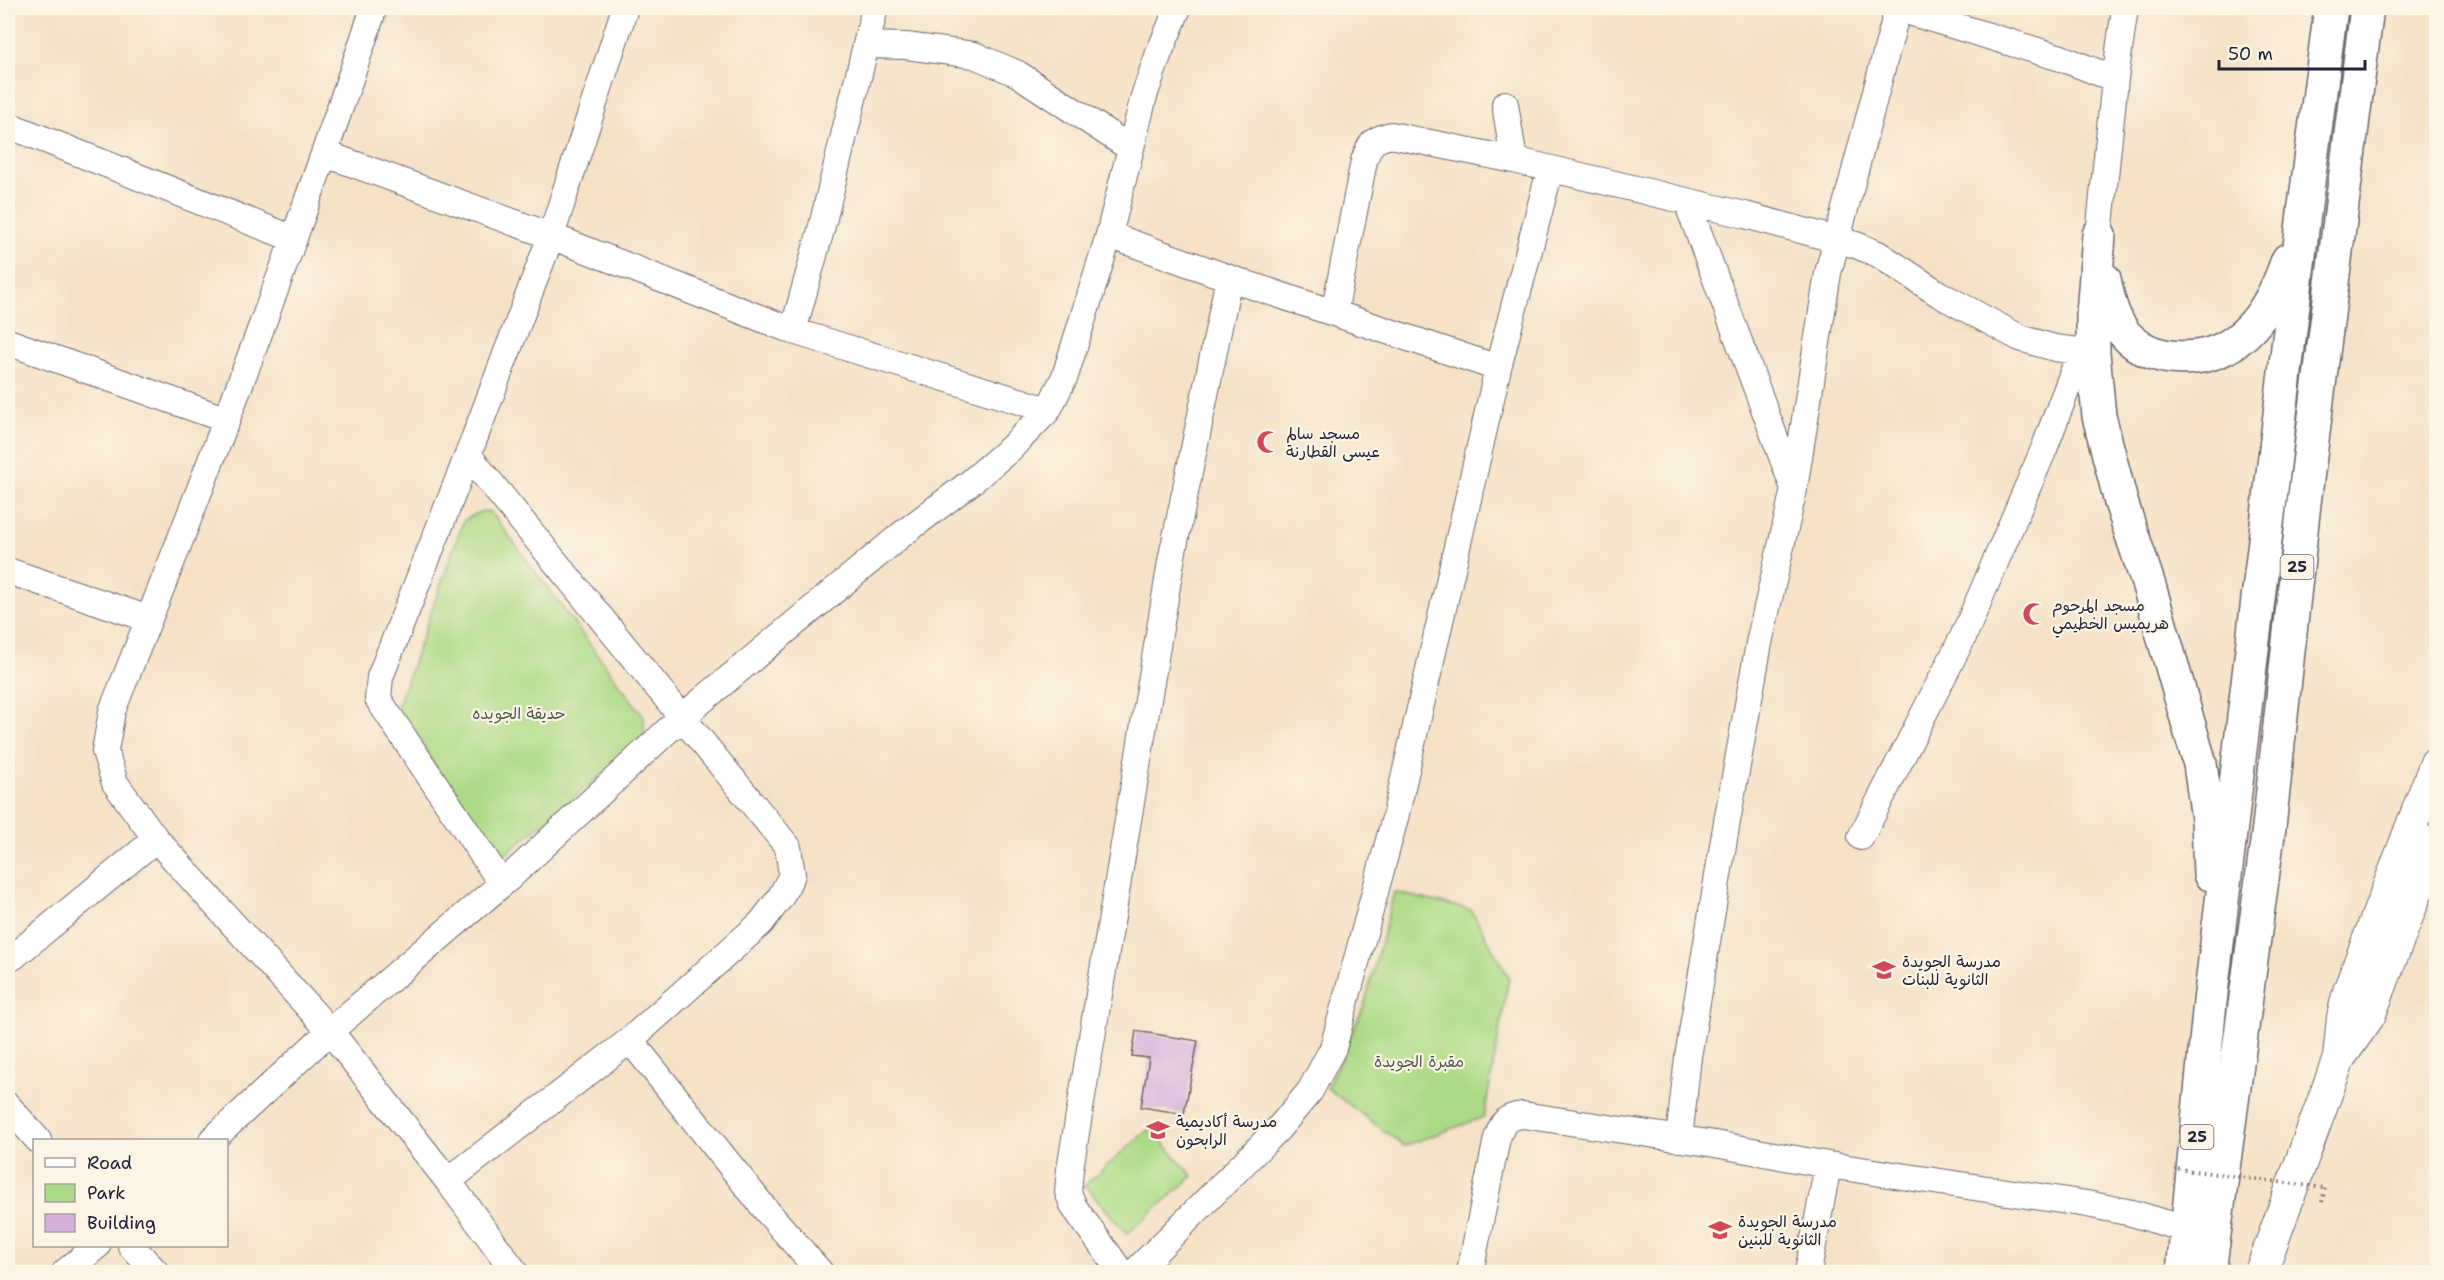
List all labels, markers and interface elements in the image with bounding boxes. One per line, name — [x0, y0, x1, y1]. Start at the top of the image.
scale bar — [2219, 33, 2364, 71]
text: 50 m — [2228, 42, 2273, 66]
place label: مسجد سالم عيسى القطارنة — [1286, 423, 1380, 462]
mosque icon: مسجد سالم عيسى القطارنة — [1255, 429, 1281, 455]
road number: 25 — [2280, 555, 2314, 579]
place label: مسجد المرحوم هريميس الخطيمي — [2052, 595, 2169, 638]
mosque icon: مسجد المرحوم هريميس الخطيمي — [2021, 601, 2047, 627]
park label: حديقة الجويده — [472, 703, 566, 724]
place label: مدرسة الجويدة الثانوية للبنات — [1902, 951, 2001, 990]
school or university icon: مدرسة الجويدة الثانوية للبنات — [1871, 957, 1897, 983]
park label: مقبرة الجويدة — [1374, 1051, 1464, 1072]
place label: مدرسة أكاديمية الرابحون — [1176, 1111, 1277, 1150]
school or university icon: مدرسة أكاديمية الرابحون — [1145, 1117, 1171, 1143]
road number: 25 — [2180, 1125, 2214, 1149]
legend — [33, 1139, 228, 1247]
text: Road — [87, 1151, 132, 1175]
text: Park — [87, 1181, 126, 1205]
text: Building — [87, 1211, 156, 1235]
place label: مدرسة الجويدة الثانوية للبنين — [1738, 1211, 1837, 1250]
school or university icon: مدرسة الجويدة الثانوية للبنين — [1707, 1217, 1733, 1243]

